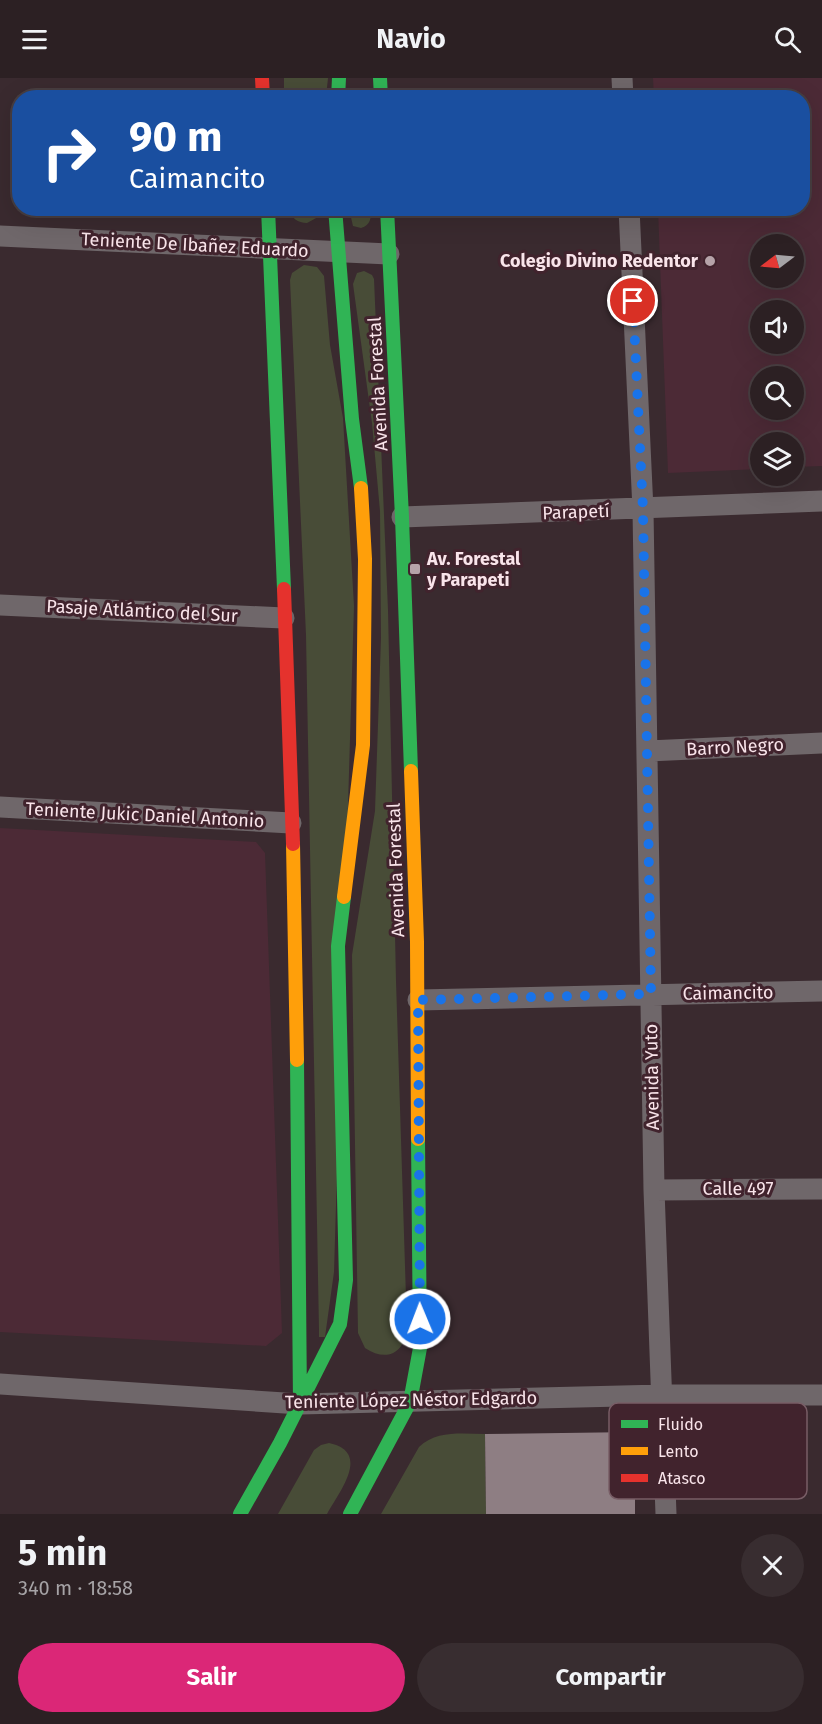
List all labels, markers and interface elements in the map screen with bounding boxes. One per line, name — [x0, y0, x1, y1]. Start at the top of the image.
icon: menu — [18, 23, 51, 56]
text: Navio — [376, 23, 446, 55]
icon: search — [771, 23, 804, 56]
text: 90 m — [129, 112, 223, 162]
icon: right — [30, 114, 108, 192]
text: Caimancito — [129, 163, 265, 195]
street label: Teniente De Ibañez Eduardo — [81, 228, 309, 262]
north arrow — [750, 234, 804, 288]
map controls — [750, 234, 804, 486]
place label: Colegio Divino Redentor — [500, 250, 699, 272]
marker: Colegio Divino Redentor — [703, 254, 717, 268]
pin — [607, 275, 658, 326]
icon: arrive — [616, 284, 649, 317]
button: sound — [750, 300, 804, 354]
street label: Avenida Forestal — [363, 316, 393, 452]
button: search — [750, 366, 804, 420]
button: layers — [750, 432, 804, 486]
street label: Parapetí — [542, 500, 610, 524]
place label: Av. Forestal y Parapeti — [426, 548, 521, 591]
marker: Av. Forestal y Parapeti — [408, 562, 422, 576]
street label: Pasaje Atlántico del Sur — [46, 595, 238, 627]
street label: Barro Negro — [686, 733, 784, 761]
street label: Teniente Jukic Daniel Antonio — [25, 798, 265, 832]
street label: Avenida Forestal — [383, 802, 409, 938]
street label: Caimancito — [682, 981, 774, 1005]
street label: Avenida Yuto — [640, 1024, 664, 1130]
street label: Calle 497 — [703, 1178, 773, 1200]
position arrow — [388, 1287, 452, 1351]
street label: Teniente López Néstor Edgardo — [285, 1387, 537, 1413]
legend — [609, 1403, 807, 1499]
text: Fluido — [658, 1415, 703, 1434]
text: Lento — [658, 1442, 699, 1461]
text: Atasco — [658, 1469, 706, 1488]
text: 5 min — [18, 1531, 107, 1575]
button: close — [741, 1534, 804, 1597]
text: 340 m · 18:58 — [18, 1576, 133, 1600]
button: Salir — [18, 1643, 405, 1712]
button: Compartir — [417, 1643, 804, 1712]

